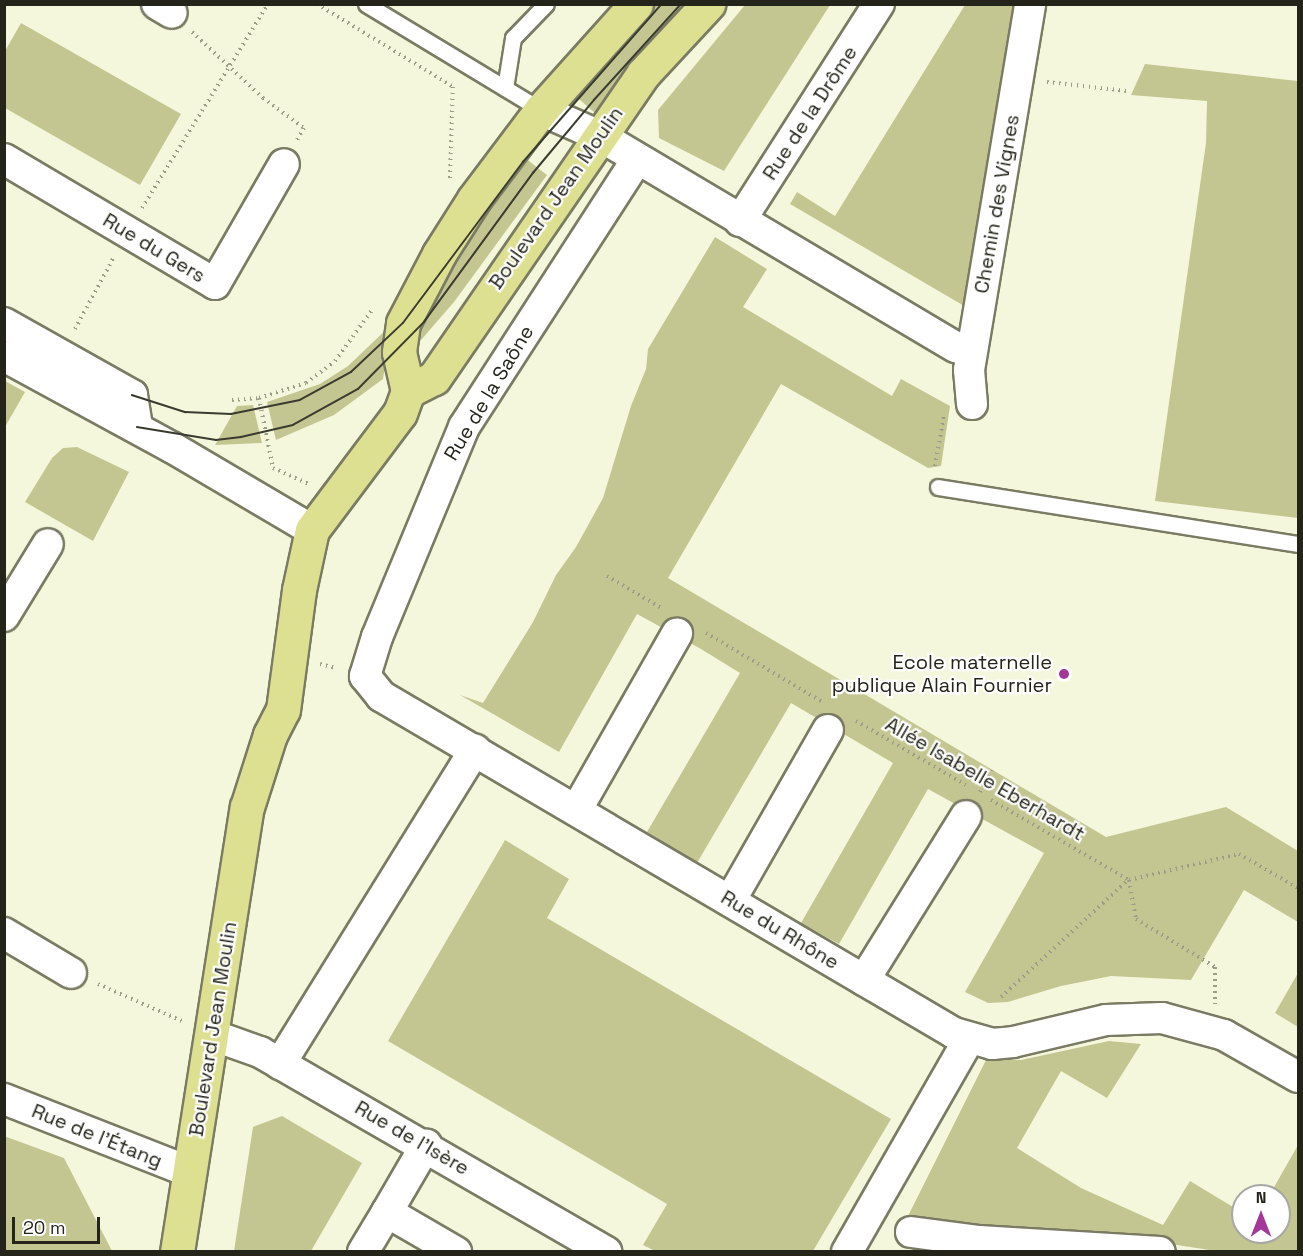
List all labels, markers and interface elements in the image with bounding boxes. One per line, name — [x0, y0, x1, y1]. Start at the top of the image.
street label: Rue de la Drôme — [758, 41, 862, 185]
street label: Boulevard Jean Moulin — [484, 102, 628, 294]
street label: Chemin des Vignes — [969, 112, 1025, 296]
street label: Rue du Gers — [99, 208, 209, 288]
street label: Rue de la Saône — [439, 321, 539, 465]
place label: Ecole maternelle publique Alain Fournier — [831, 650, 1052, 697]
marker: Ecole maternelle publique Alain Fournier — [1057, 667, 1071, 681]
street label: Allée Isabelle Eberhardt — [881, 712, 1089, 846]
street label: Rue du Rhône — [717, 885, 843, 975]
street label: Boulevard Jean Moulin — [184, 920, 242, 1138]
street label: Rue de l'Isère — [351, 1096, 473, 1180]
street label: Rue de l'Étang — [28, 1099, 166, 1173]
north arrow — [1231, 1184, 1291, 1244]
text: N — [1256, 1187, 1266, 1208]
scale bar — [15, 1205, 104, 1243]
text: 20 m — [23, 1216, 66, 1239]

